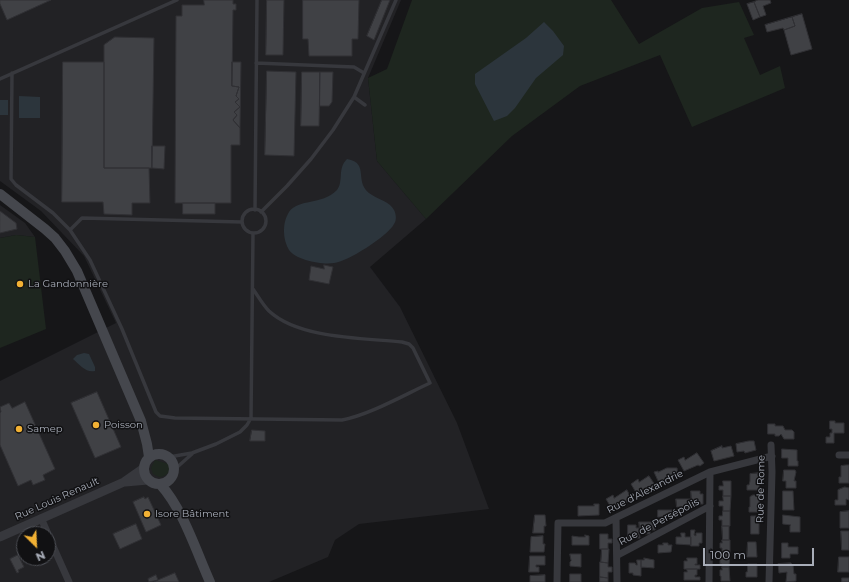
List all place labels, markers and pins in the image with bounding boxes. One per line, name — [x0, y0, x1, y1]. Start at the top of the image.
place label: La Gandonnière — [28, 278, 108, 290]
marker: La Gandonnière — [15, 279, 25, 289]
place label: Poisson — [104, 419, 143, 431]
marker: Poisson — [91, 420, 101, 430]
place label: Samep — [27, 423, 62, 435]
marker: Samep — [14, 424, 24, 434]
place label: Isore Bâtiment — [155, 508, 229, 520]
marker: Isore Bâtiment — [142, 509, 152, 519]

